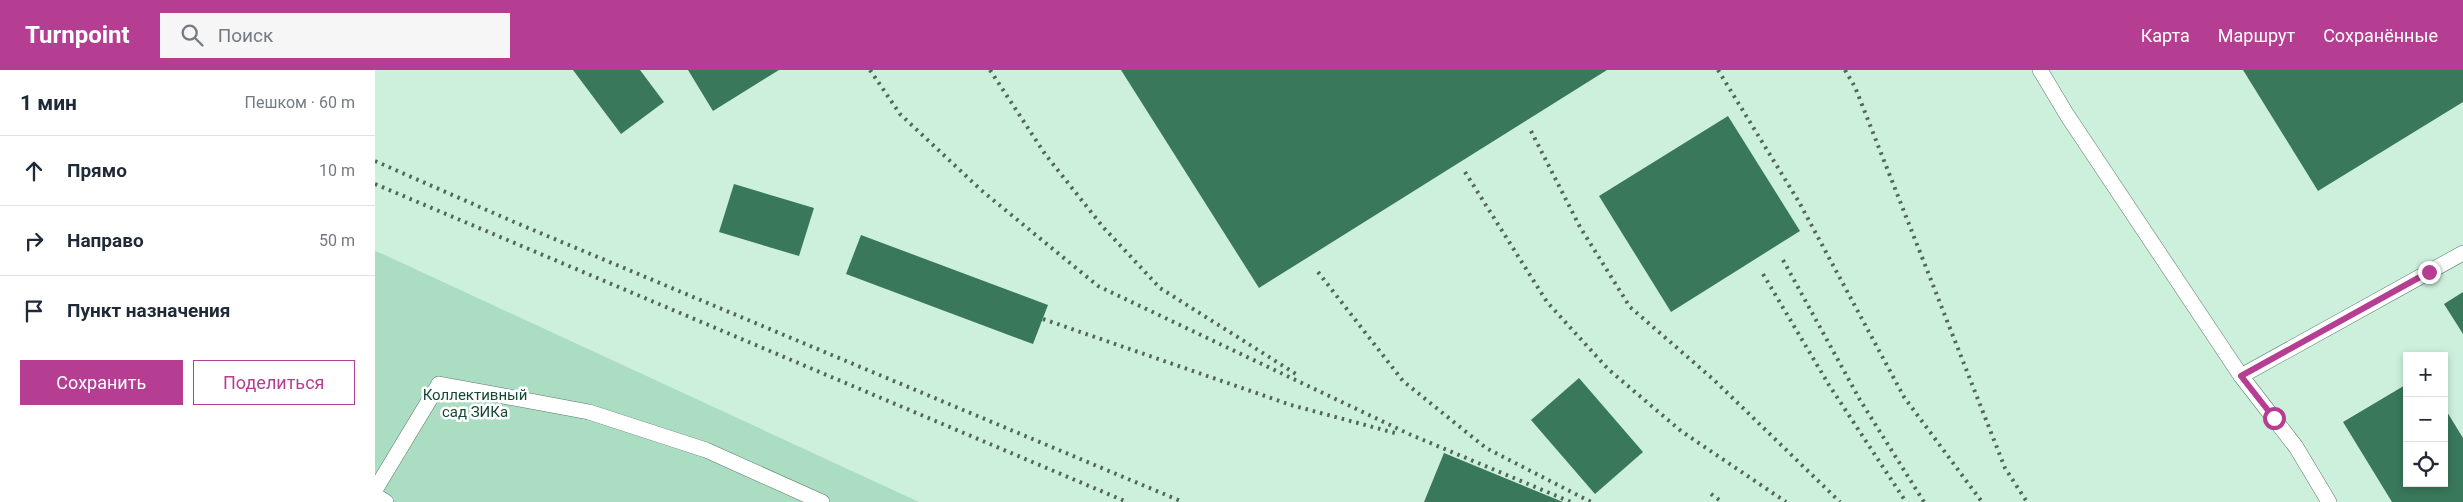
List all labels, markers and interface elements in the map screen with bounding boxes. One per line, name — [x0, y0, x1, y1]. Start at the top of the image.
search box — [160, 13, 510, 58]
text: Turnpoint — [25, 21, 130, 49]
icon: search — [178, 21, 206, 49]
text: Поиск — [218, 24, 273, 47]
text: Карта — [2141, 25, 2190, 46]
text: Маршрут — [2218, 25, 2295, 46]
text: Сохранённые — [2323, 25, 2438, 46]
text: 1 мин — [20, 91, 77, 115]
text: Пешком · 60 m — [245, 93, 355, 112]
icon: ahead — [20, 157, 48, 185]
text: Прямо — [67, 159, 127, 182]
text: 10 m — [319, 161, 355, 180]
icon: right — [20, 227, 48, 255]
text: Направо — [67, 229, 144, 252]
text: 50 m — [319, 231, 355, 250]
route end — [2418, 261, 2441, 284]
icon: arrive — [20, 297, 48, 325]
text: Пункт назначения — [67, 299, 230, 322]
map controls — [2403, 352, 2448, 487]
button: + — [2403, 352, 2448, 397]
button: Сохранить — [20, 360, 183, 405]
button: Поделиться — [193, 360, 355, 405]
park label: Коллективный сад ЗИКа — [423, 386, 527, 421]
button: − — [2403, 397, 2448, 442]
route start — [2263, 407, 2286, 430]
button: locate — [2403, 442, 2448, 487]

